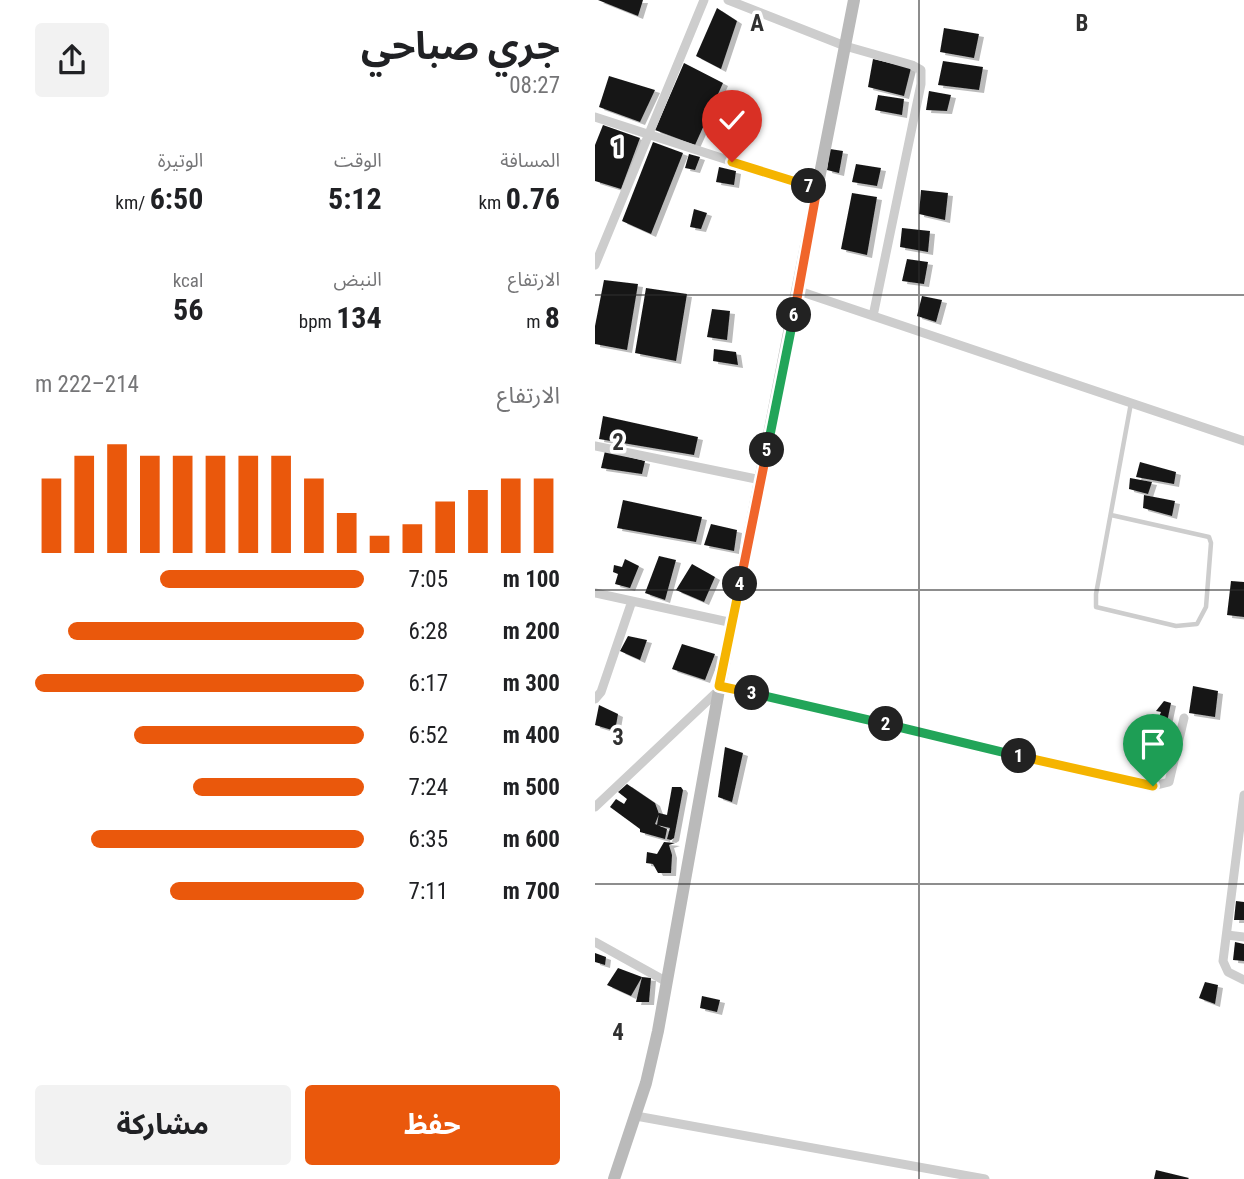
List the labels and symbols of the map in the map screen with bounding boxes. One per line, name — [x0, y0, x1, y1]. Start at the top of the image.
text: A — [750, 10, 764, 37]
text: B — [1076, 10, 1088, 37]
pin — [702, 90, 762, 162]
text: 1 — [612, 134, 624, 161]
pin: 7 — [791, 168, 827, 204]
pin: 6 — [777, 298, 811, 332]
text: 2 — [612, 429, 624, 456]
pin: 5 — [749, 433, 785, 468]
pin: 4 — [723, 566, 757, 602]
pin: 3 — [735, 676, 769, 710]
pin: 2 — [869, 706, 903, 742]
pin — [1123, 714, 1183, 786]
text: 3 — [612, 724, 624, 751]
pin: 1 — [1001, 738, 1037, 774]
text: 4 — [612, 1019, 624, 1046]

